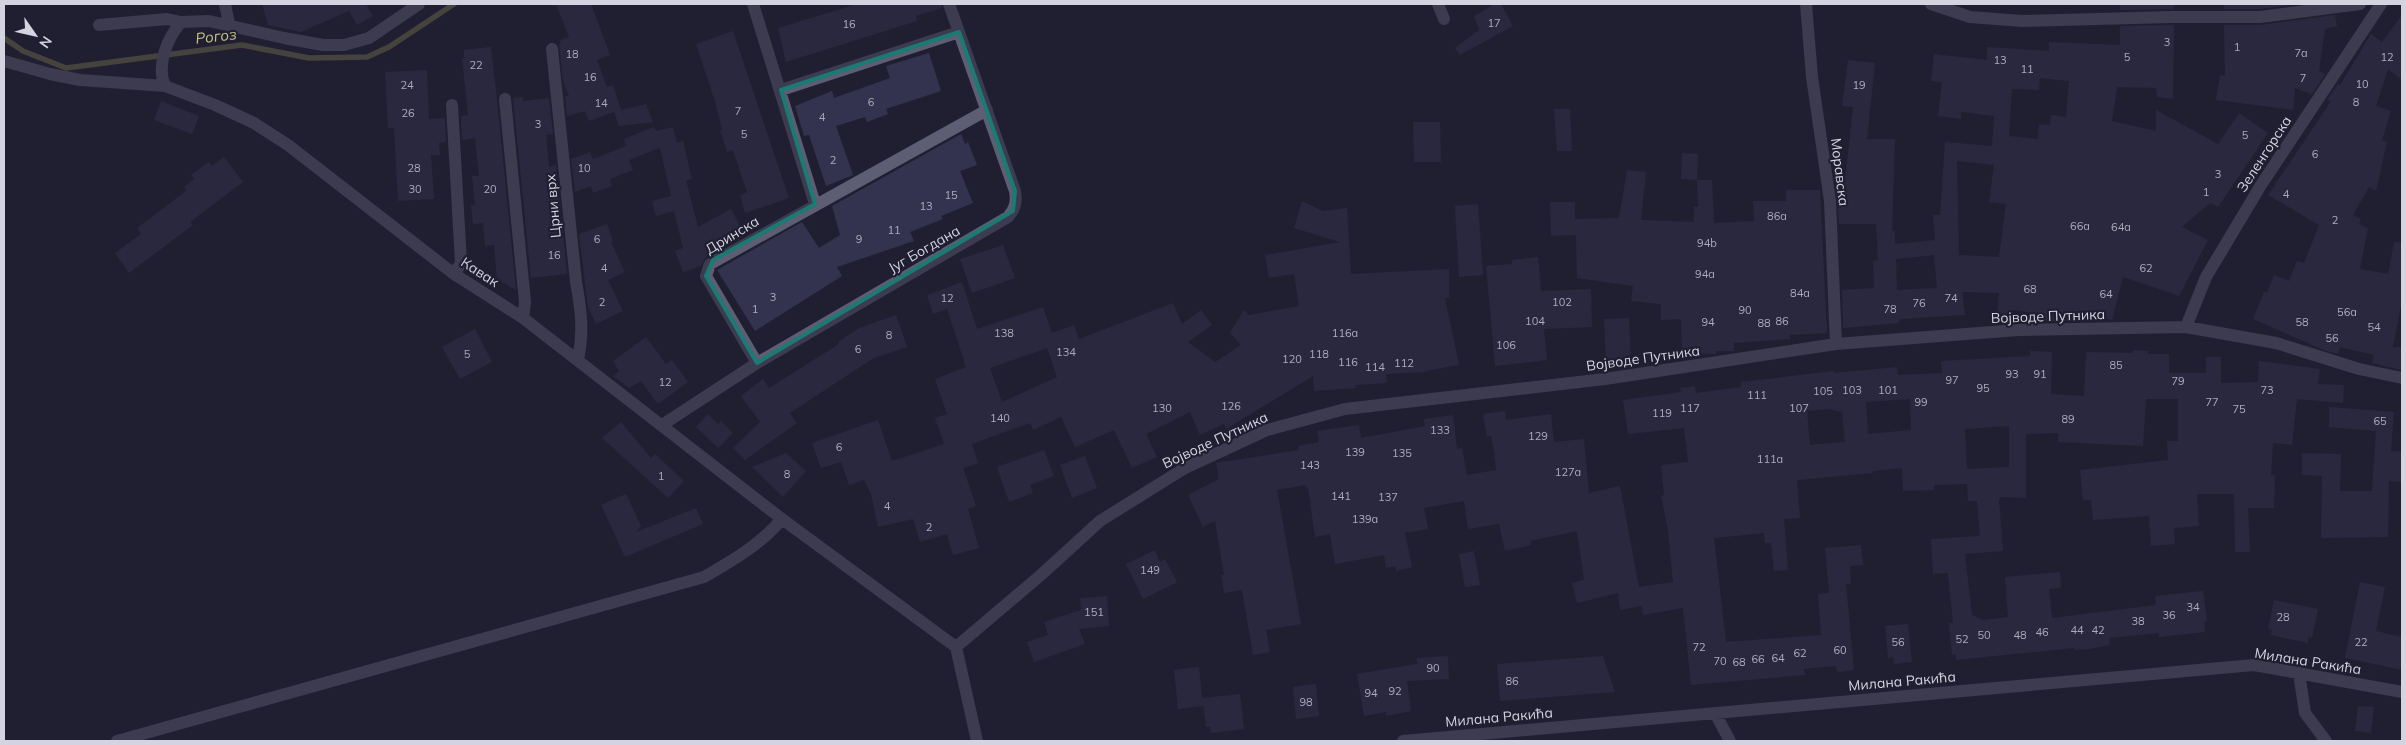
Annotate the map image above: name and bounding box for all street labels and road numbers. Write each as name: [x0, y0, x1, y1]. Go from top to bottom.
street label: Зеленгорска: [2233, 112, 2295, 196]
street label: Моравска: [1827, 137, 1853, 207]
street label: Црни врх: [541, 173, 565, 239]
street label: Дринска: [702, 212, 762, 258]
street label: Југ Богдана: [885, 221, 963, 277]
street label: Кавак: [458, 253, 503, 291]
street label: Војводе Путника: [1990, 305, 2106, 327]
street label: Војводе Путника: [1585, 341, 1701, 375]
street label: Војводе Путника: [1159, 408, 1271, 472]
street label: Милана Ракића: [2253, 644, 2363, 678]
street label: Милана Ракића: [1847, 667, 1957, 695]
street label: Милана Ракића: [1444, 703, 1554, 731]

